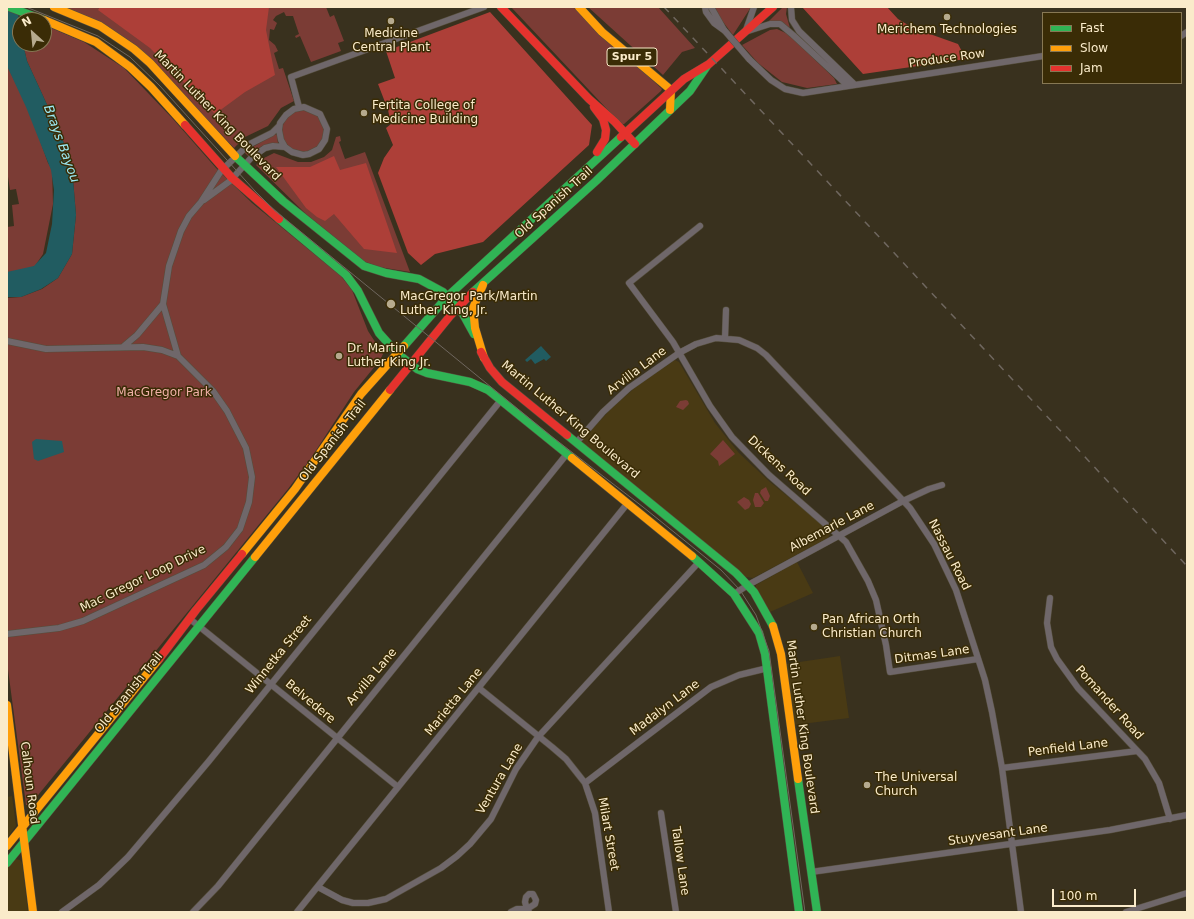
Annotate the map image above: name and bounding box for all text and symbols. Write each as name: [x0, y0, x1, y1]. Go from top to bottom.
north arrow: [12, 12, 52, 52]
marker: Merichem Technologies: [942, 12, 952, 22]
legend: [1042, 12, 1182, 84]
text: N: [20, 14, 34, 30]
marker: Medicine Central Plant: [386, 16, 396, 26]
text: Fast: [1080, 21, 1104, 35]
place label: Merichem Technologies: [877, 23, 1017, 37]
place label: Medicine Central Plant: [352, 27, 430, 55]
text: Slow: [1080, 41, 1108, 55]
street label: Produce Row: [908, 47, 986, 71]
street label: Martin Luther King Boulevard: [151, 48, 283, 184]
road number: Spur 5: [607, 48, 657, 66]
text: Jam: [1080, 61, 1103, 75]
place label: Fertita College of Medicine Building: [372, 99, 478, 127]
water label: Brays Bayou: [40, 103, 82, 185]
marker: Fertita College of Medicine Building: [359, 108, 369, 118]
street label: Old Spanish Trail: [512, 164, 596, 242]
place label: MacGregor Park/Martin Luther King, Jr.: [400, 290, 538, 318]
marker: MacGregor Park/Martin Luther King, Jr.: [385, 298, 397, 310]
place label: Dr. Martin Luther King Jr.: [347, 342, 431, 370]
street label: Arvilla Lane: [605, 344, 669, 398]
marker: Dr. Martin Luther King Jr.: [334, 351, 344, 361]
street label: Martin Luther King Boulevard: [498, 358, 642, 482]
park label: MacGregor Park: [116, 386, 212, 400]
street label: Old Spanish Trail: [297, 397, 369, 485]
street label: Dickens Road: [745, 433, 813, 499]
street label: Albemarle Lane: [787, 499, 877, 555]
street label: Nassau Road: [925, 517, 973, 593]
street label: Mac Gregor Loop Drive: [78, 542, 208, 616]
street label: Winnetka Street: [243, 613, 315, 697]
place label: Pan African Orth Christian Church: [822, 613, 922, 641]
marker: Pan African Orth Christian Church: [809, 622, 819, 632]
street label: Martin Luther King Boulevard: [783, 639, 821, 815]
street label: Ditmas Lane: [894, 643, 970, 667]
street label: Arvilla Lane: [344, 645, 400, 709]
street label: Old Spanish Trail: [92, 650, 166, 736]
street label: Pomander Road: [1072, 663, 1146, 743]
street label: Marietta Lane: [422, 665, 486, 739]
street label: Belvedere: [282, 677, 338, 727]
street label: Madalyn Lane: [627, 677, 703, 739]
street label: Penfield Lane: [1027, 736, 1109, 760]
street label: Calhoun Road: [17, 741, 41, 825]
street label: Ventura Lane: [474, 741, 526, 817]
place label: The Universal Church: [875, 771, 957, 799]
marker: The Universal Church: [862, 780, 872, 790]
street label: Milart Street: [594, 796, 622, 872]
street label: Stuyvesant Lane: [947, 821, 1049, 849]
street label: Tallow Lane: [668, 826, 692, 896]
scale bar: [1054, 881, 1138, 907]
text: 100 m: [1059, 889, 1097, 903]

